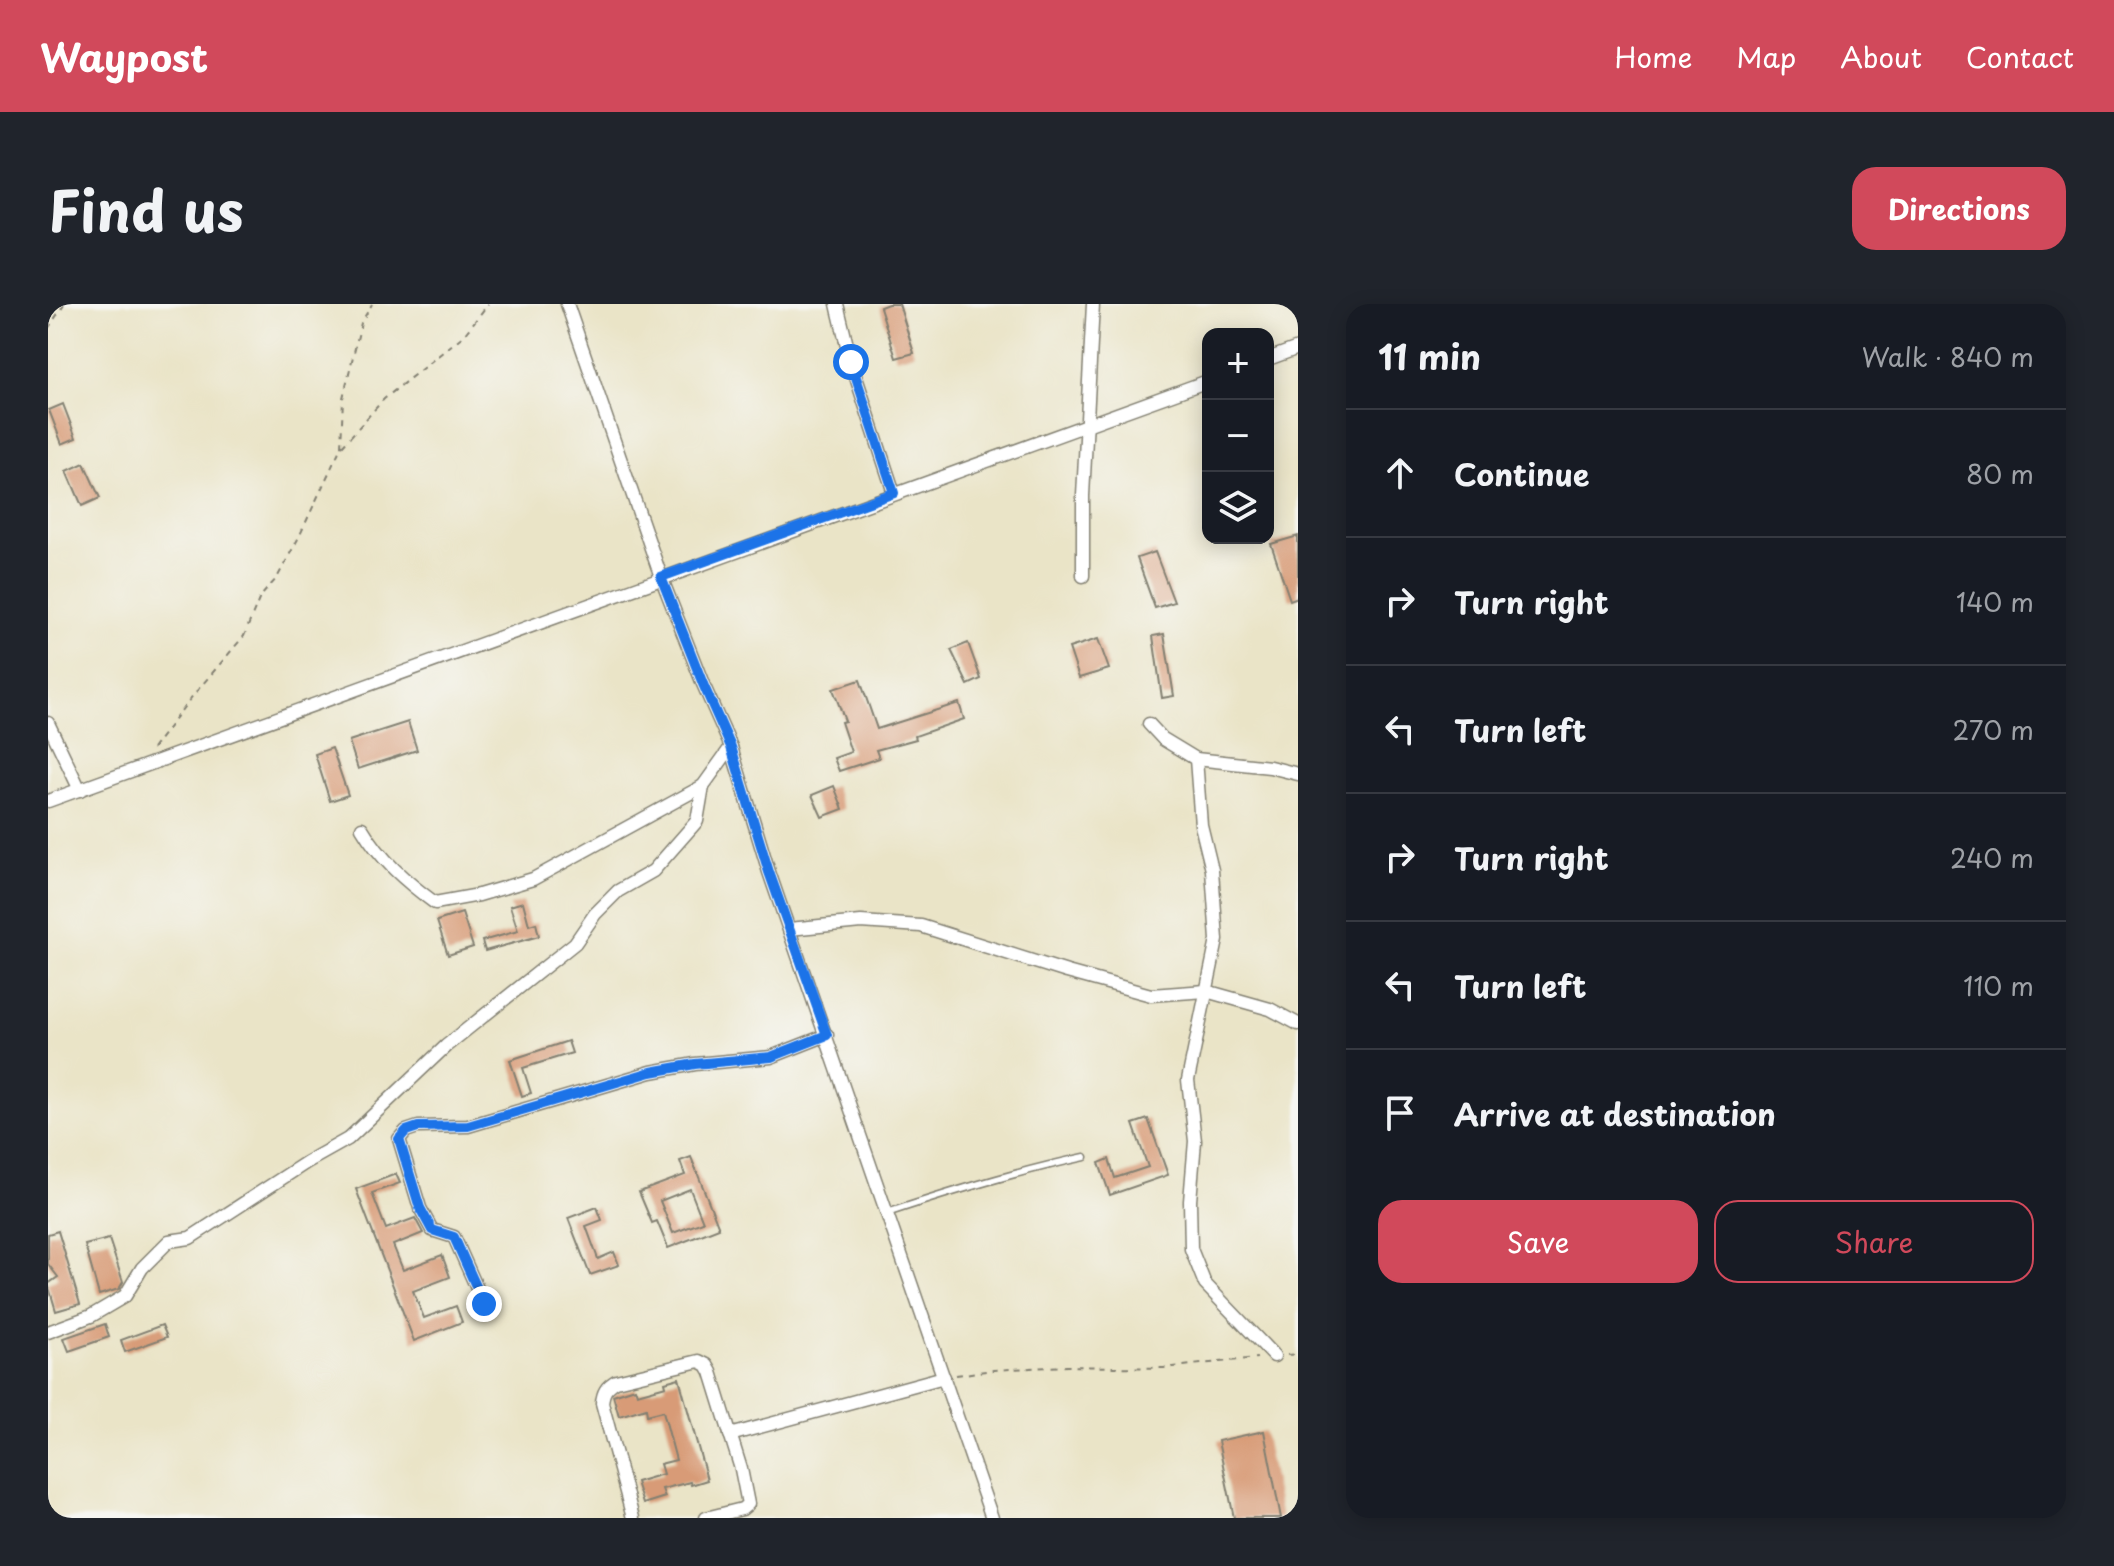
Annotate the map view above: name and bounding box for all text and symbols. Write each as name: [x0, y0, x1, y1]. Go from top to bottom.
text: Waypost: [40, 28, 208, 85]
text: Home: [1614, 35, 1692, 78]
text: Map: [1736, 35, 1796, 78]
text: About: [1840, 35, 1922, 78]
text: Contact: [1966, 35, 2074, 78]
text: Find us: [48, 166, 244, 251]
button: Directions: [1852, 167, 2066, 250]
map controls: [1202, 328, 1274, 544]
button: +: [1202, 328, 1274, 400]
text: 11 min: [1378, 330, 1481, 382]
text: Walk · 840 m: [1862, 337, 2034, 376]
route start: [833, 344, 869, 380]
button: −: [1202, 400, 1274, 472]
icon: ahead: [1378, 451, 1422, 495]
text: Continue: [1454, 451, 1589, 496]
text: 80 m: [1966, 454, 2034, 493]
button: layers: [1202, 472, 1274, 544]
icon: right: [1378, 579, 1422, 623]
text: Turn right: [1454, 579, 1609, 624]
text: 140 m: [1956, 582, 2034, 621]
icon: left: [1378, 707, 1422, 751]
text: Turn left: [1454, 707, 1586, 752]
text: 270 m: [1953, 710, 2034, 749]
icon: right: [1378, 835, 1422, 879]
text: Turn right: [1454, 835, 1609, 880]
text: 240 m: [1950, 838, 2034, 877]
icon: left: [1378, 963, 1422, 1007]
text: Turn left: [1454, 963, 1586, 1008]
text: 110 m: [1963, 966, 2034, 1005]
icon: arrive: [1378, 1091, 1422, 1135]
text: Arrive at destination: [1454, 1091, 1776, 1136]
button: Save: [1378, 1200, 1698, 1283]
button: Share: [1714, 1200, 2034, 1283]
route end: [466, 1286, 502, 1322]

